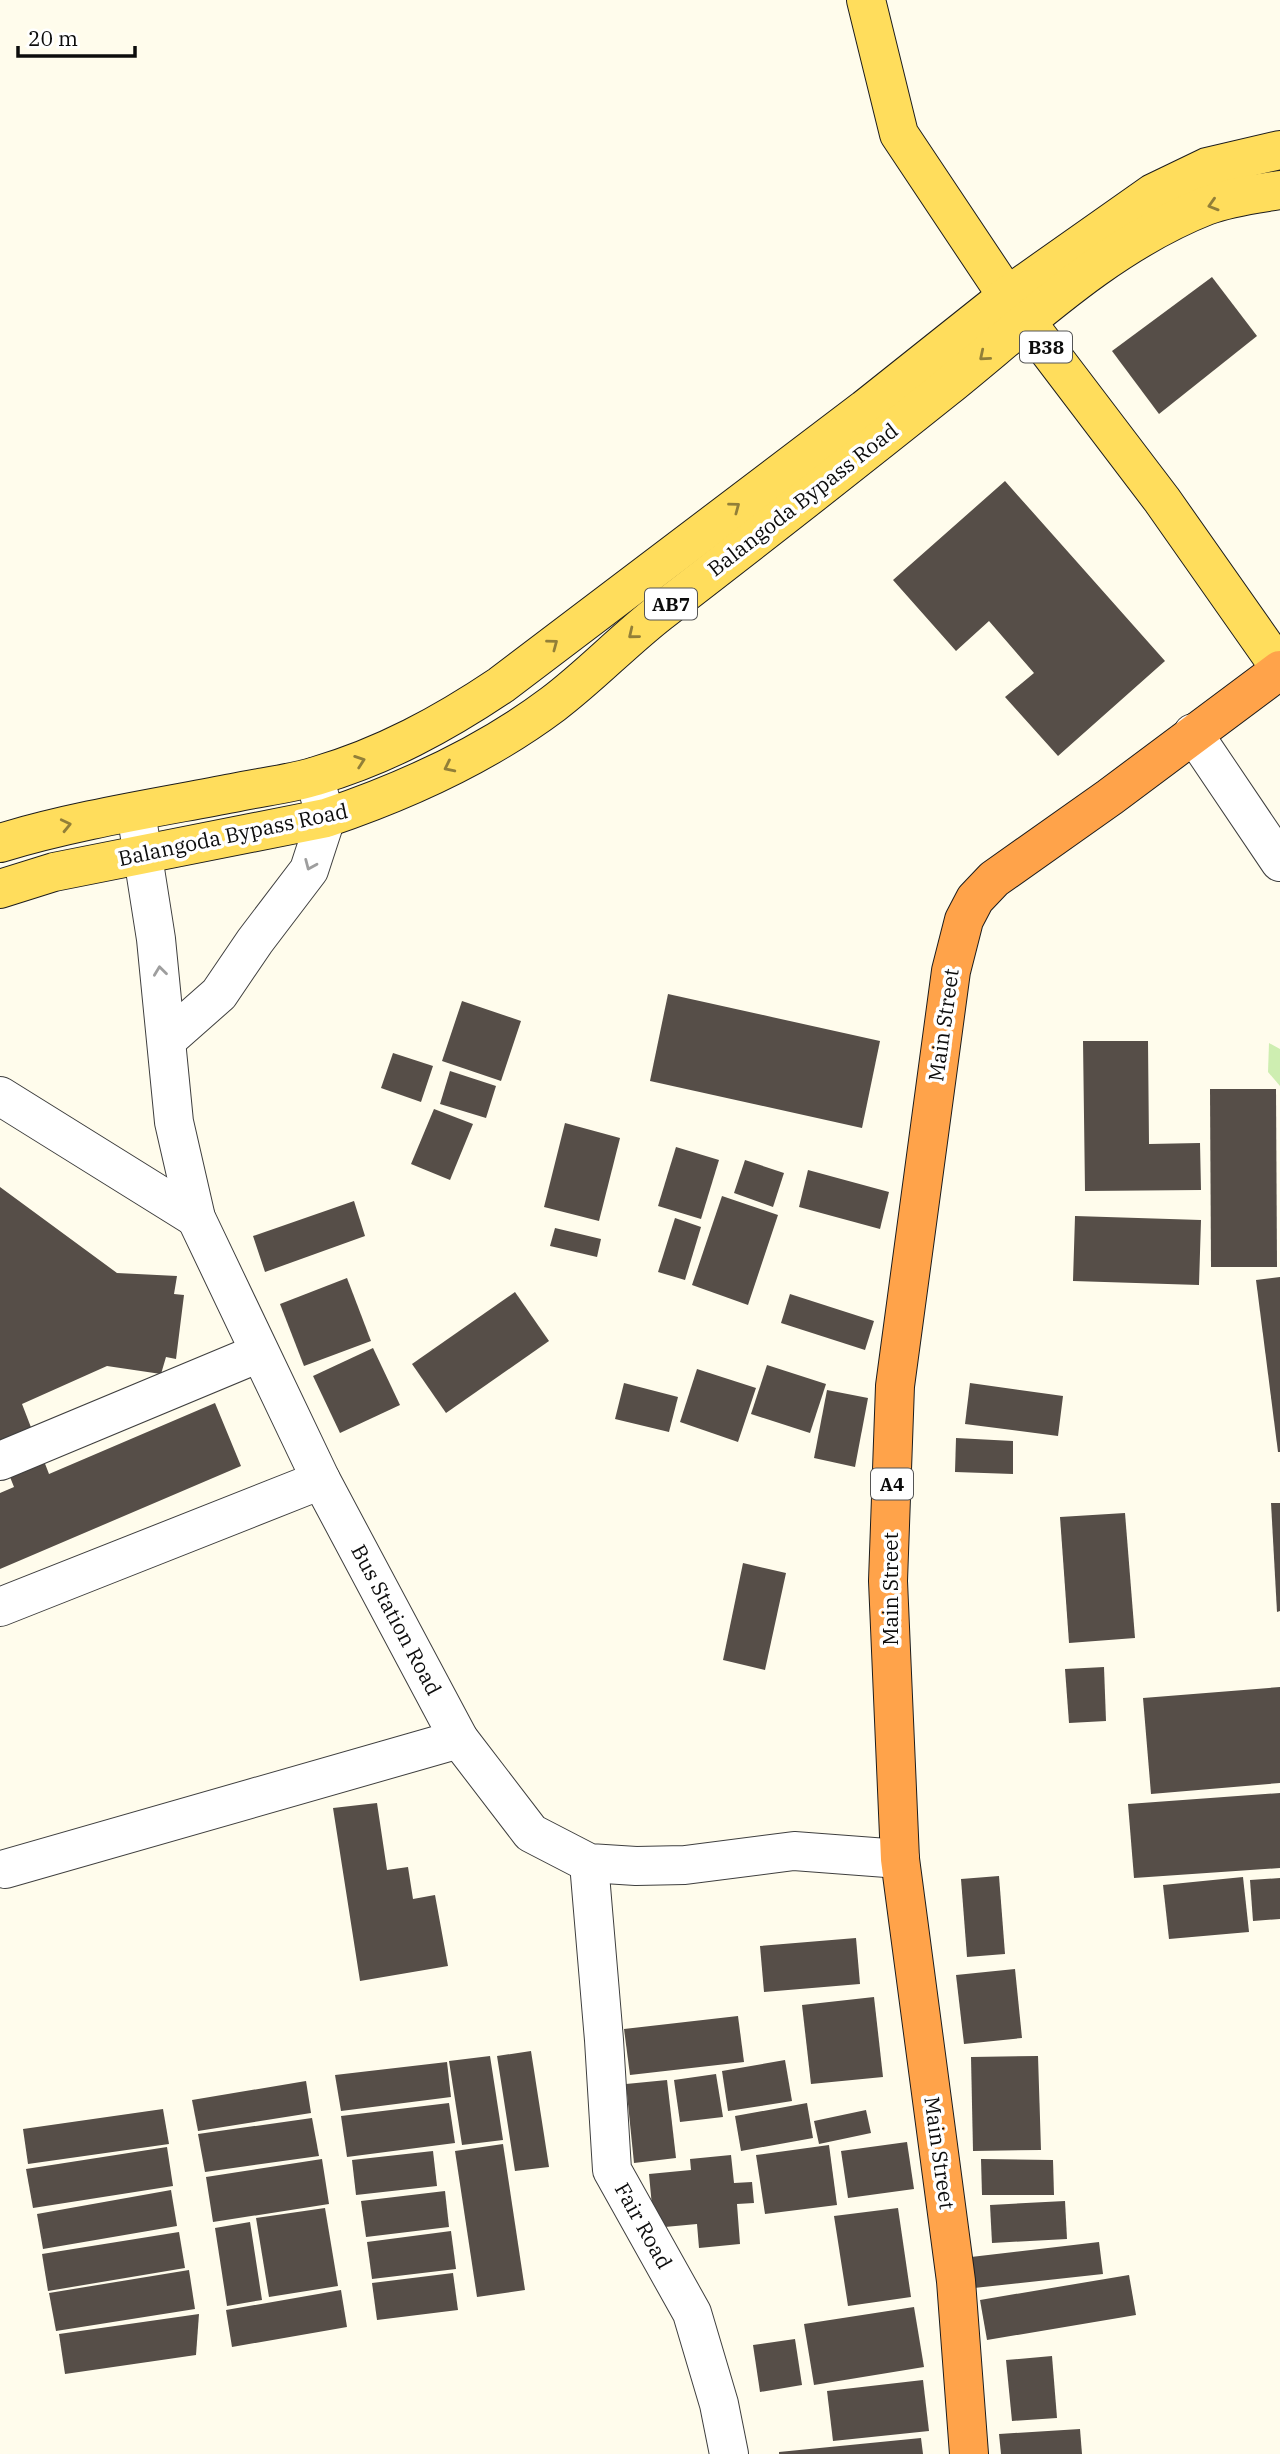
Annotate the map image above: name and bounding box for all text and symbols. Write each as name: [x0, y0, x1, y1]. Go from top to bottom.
scale bar: [18, 14, 135, 58]
text: 20 m: [28, 24, 78, 52]
one-way arrow: [1208, 196, 1220, 211]
road number: B38: [1020, 332, 1072, 362]
one-way arrow: [980, 348, 992, 361]
street label: Balangoda Bypass Road: [701, 416, 903, 582]
one-way arrow: [727, 502, 739, 515]
road number: AB7: [645, 589, 697, 620]
one-way arrow: [628, 626, 641, 638]
one-way arrow: [546, 640, 558, 653]
one-way arrow: [353, 755, 365, 769]
one-way arrow: [444, 758, 456, 772]
street label: Balangoda Bypass Road: [115, 796, 350, 872]
one-way arrow: [60, 819, 72, 833]
one-way arrow: [304, 858, 318, 870]
one-way arrow: [152, 965, 167, 977]
street label: Main Street: [921, 967, 965, 1083]
road number: A4: [871, 1468, 913, 1500]
street label: Main Street: [876, 1532, 904, 1646]
street label: Bus Station Road: [345, 1539, 449, 1700]
street label: Main Street: [918, 2095, 962, 2211]
street label: Fair Road: [609, 2177, 679, 2274]

